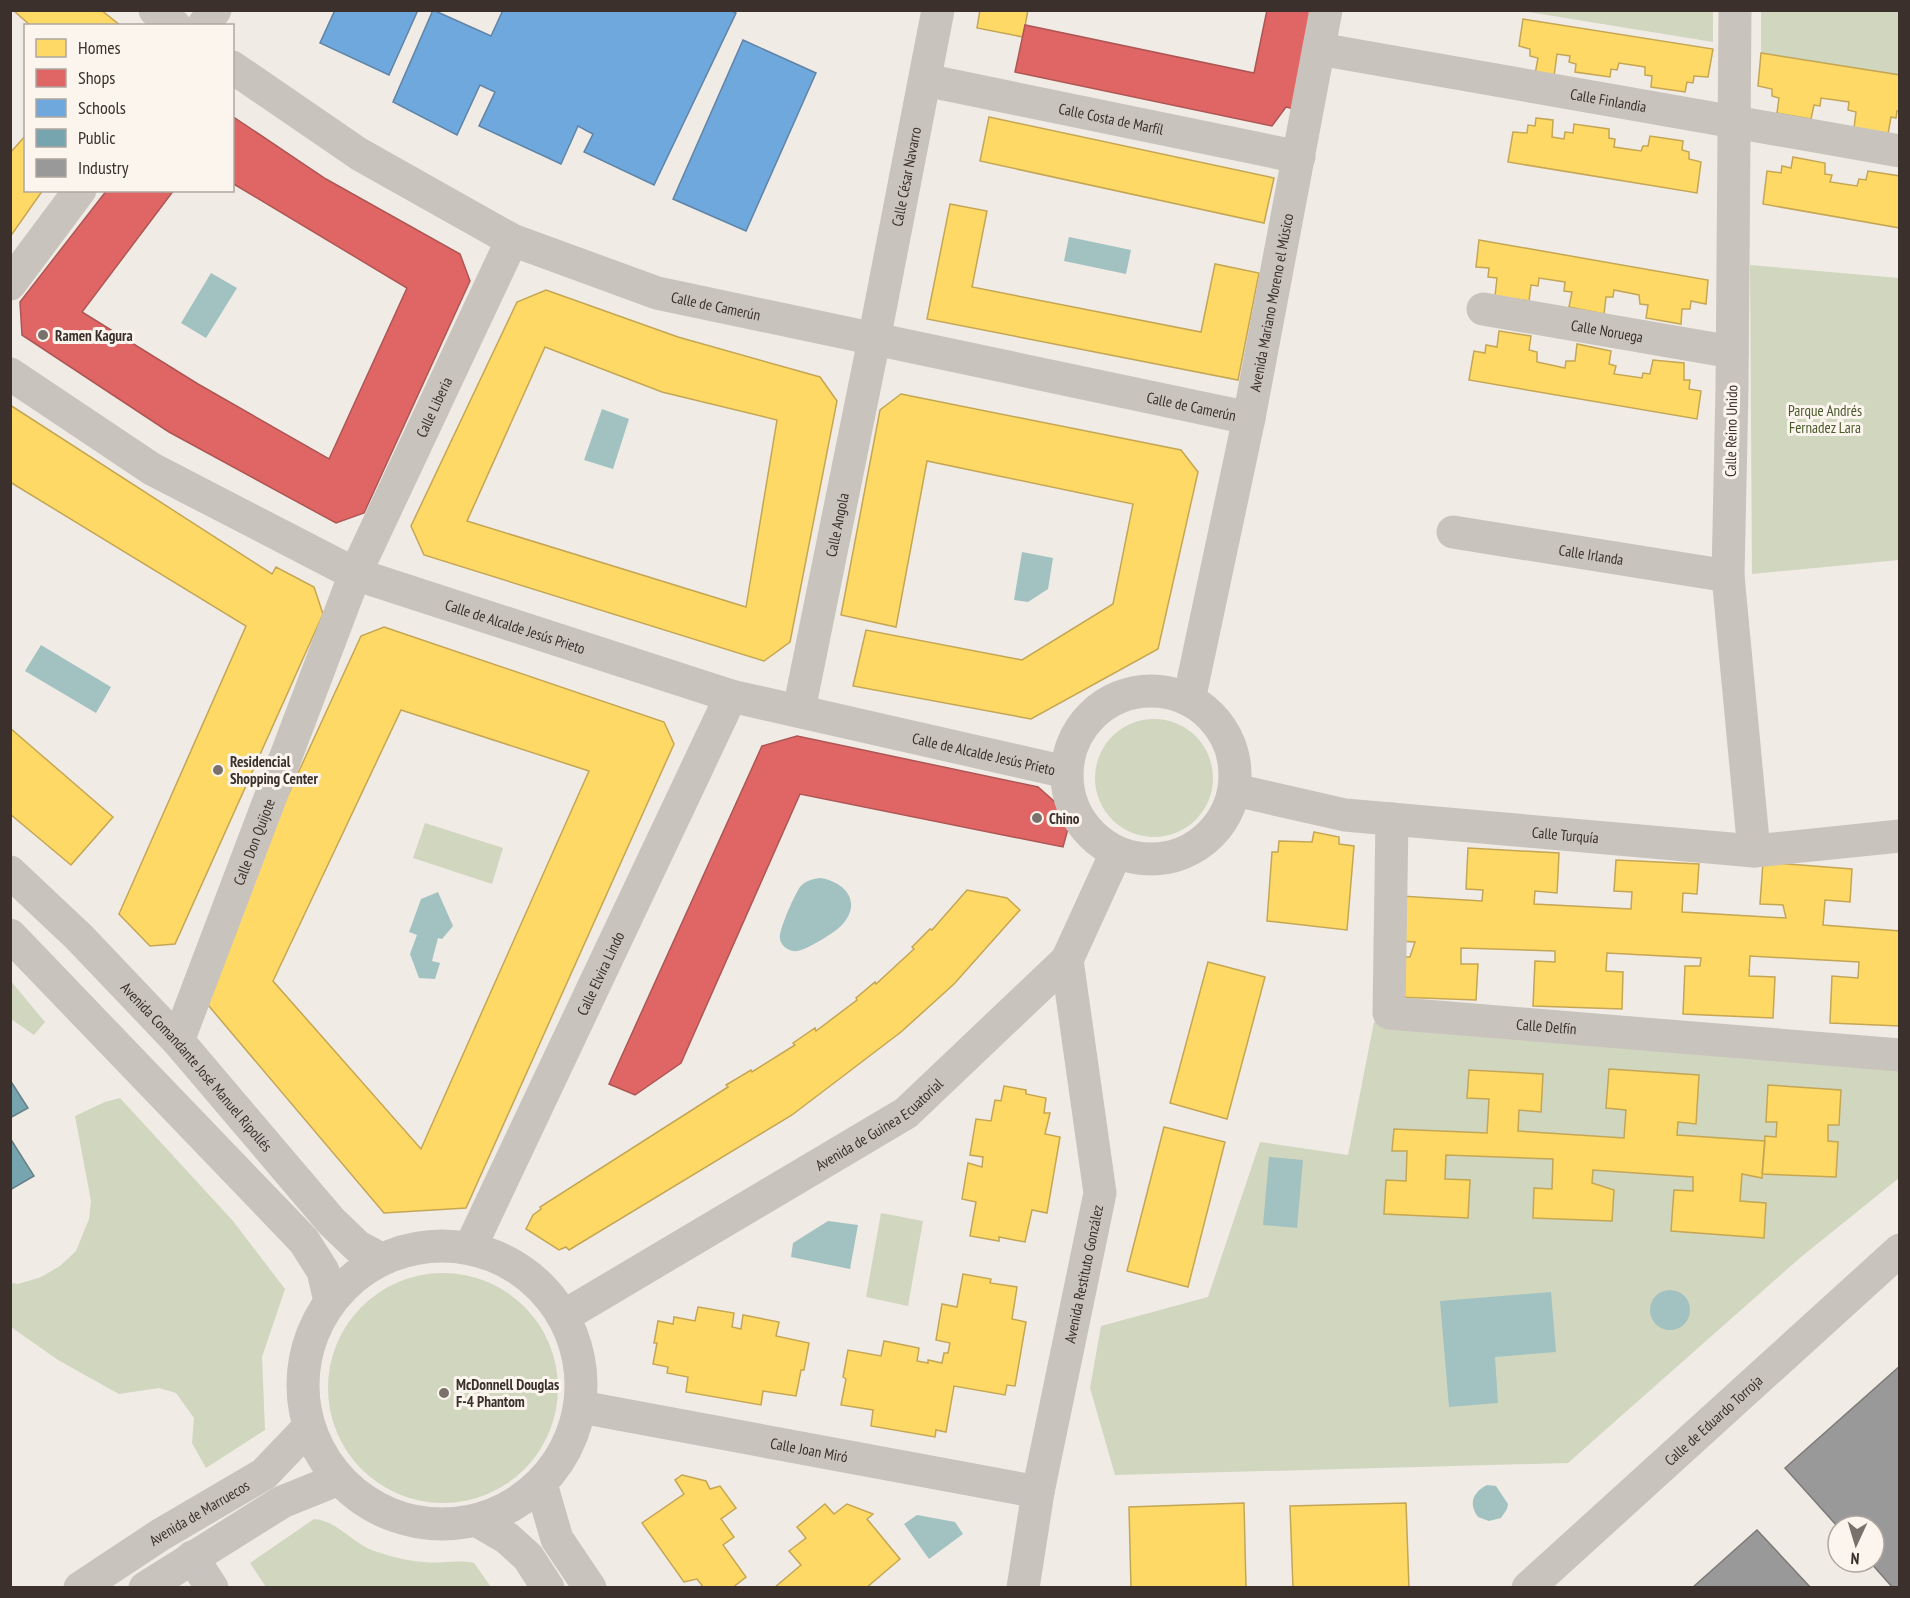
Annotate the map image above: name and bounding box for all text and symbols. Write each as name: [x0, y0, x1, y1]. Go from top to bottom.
legend: [24, 24, 234, 192]
text: Homes: [78, 36, 121, 59]
text: Shops: [78, 66, 115, 89]
street label: Calle Finlandia: [1569, 84, 1648, 116]
text: Schools: [78, 96, 126, 119]
street label: Calle Costa de Marfíl: [1057, 98, 1166, 138]
street label: Calle César Navarro: [887, 125, 925, 228]
text: Public: [78, 126, 116, 149]
text: Industry: [78, 156, 129, 179]
street label: Avenida Mariano Moreno el Músico: [1245, 212, 1297, 393]
street label: Calle de Camerún: [669, 287, 762, 324]
street label: Calle Noruega: [1570, 315, 1645, 346]
place label: Ramen Kagura: [55, 326, 133, 345]
marker: Ramen Kagura: [36, 328, 50, 342]
street label: Calle Liberia: [411, 374, 456, 440]
street label: Calle Reino Unido: [1721, 385, 1741, 477]
street label: Calle de Camerún: [1145, 387, 1238, 425]
park label: Parque Andrés Fernadez Lara: [1788, 401, 1862, 437]
street label: Calle Angola: [821, 491, 852, 558]
street label: Calle Irlanda: [1557, 540, 1625, 569]
street label: Calle de Alcalde Jesús Prieto: [443, 594, 588, 658]
street label: Calle de Alcalde Jesús Prieto: [911, 728, 1057, 779]
place label: Residencial Shopping Center: [230, 752, 318, 788]
marker: Residencial Shopping Center: [211, 763, 225, 777]
street label: Calle Don Quijote: [228, 796, 279, 888]
place label: Chino: [1049, 809, 1080, 828]
marker: Chino: [1030, 811, 1044, 825]
street label: Calle Turquía: [1531, 822, 1600, 847]
street label: Calle Elvira Lindo: [572, 928, 628, 1018]
street label: Avenida Comandante José Manuel Ripollés: [117, 978, 277, 1155]
street label: Calle Delfín: [1516, 1014, 1577, 1038]
street label: Avenida de Guinea Ecuatorial: [812, 1074, 947, 1174]
street label: Avenida Restituto González: [1060, 1203, 1107, 1345]
street label: Calle de Eduardo Torroja: [1660, 1370, 1766, 1469]
place label: McDonnell Douglas F-4 Phantom: [456, 1375, 559, 1411]
marker: McDonnell Douglas F-4 Phantom: [437, 1386, 451, 1400]
street label: Calle Joan Miró: [769, 1433, 849, 1466]
street label: Avenida de Marruecos: [145, 1475, 252, 1549]
north arrow: [1826, 1514, 1886, 1574]
text: N: [1850, 1549, 1860, 1569]

